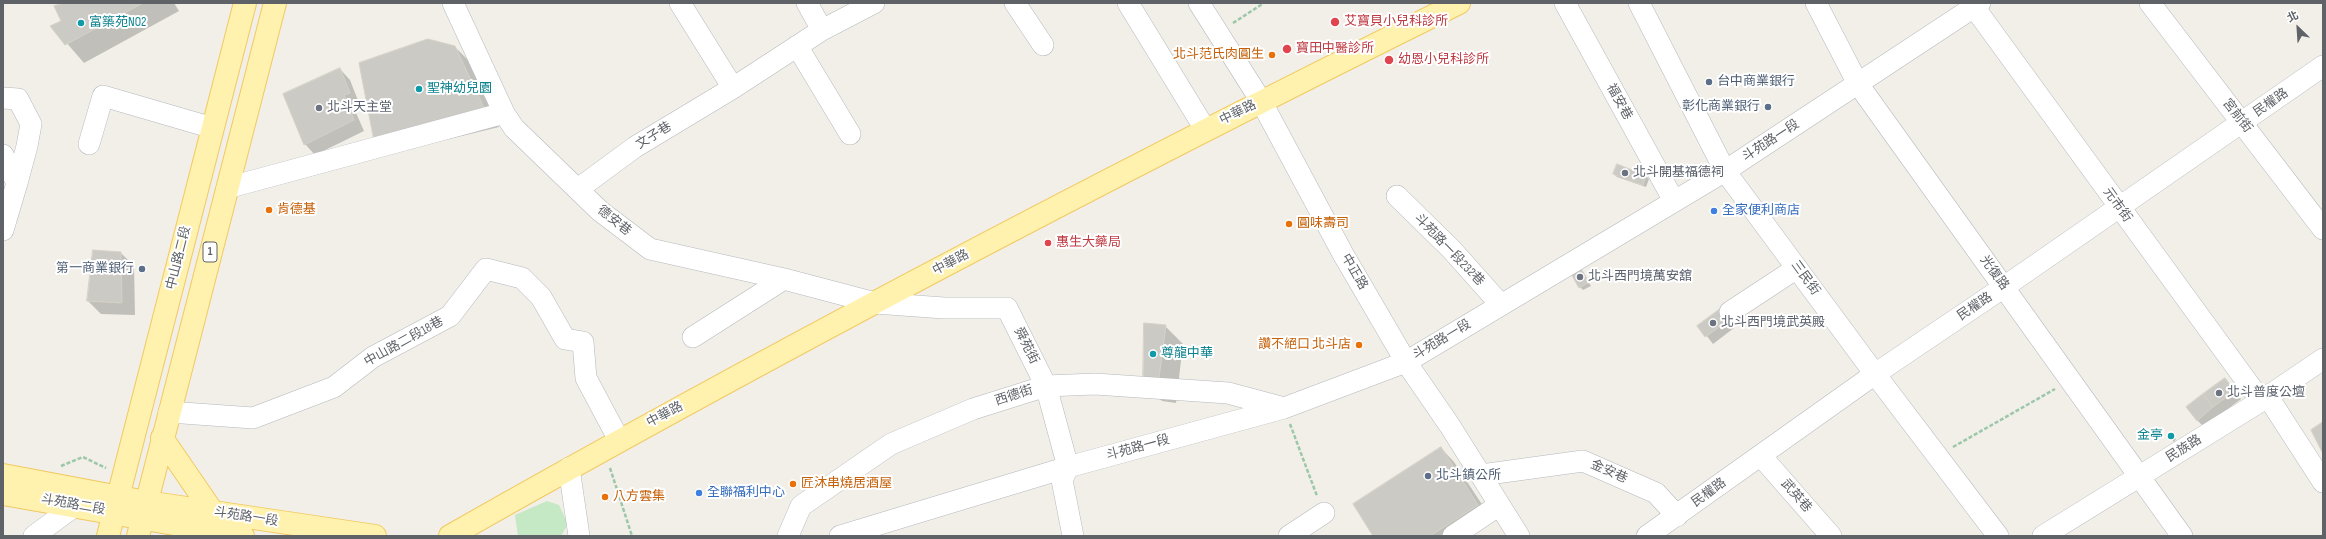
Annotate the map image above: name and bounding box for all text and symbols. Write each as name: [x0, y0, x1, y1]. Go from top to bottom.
north arrow: [2278, 8, 2318, 48]
text: 北: [2285, 8, 2300, 25]
place label: 艾寶貝小兒科診所: [1344, 14, 1448, 30]
place label: 富築苑NO2: [89, 15, 146, 31]
marker: 艾寶貝小兒科診所: [1329, 16, 1341, 28]
marker: 富築苑NO2: [76, 18, 86, 28]
place label: 寶田中醫診所: [1296, 41, 1374, 57]
marker: 寶田中醫診所: [1281, 43, 1293, 55]
place label: 北斗范氏肉圓生: [1173, 47, 1264, 63]
marker: 北斗范氏肉圓生: [1267, 50, 1277, 60]
place label: 幼恩小兒科診所: [1398, 52, 1489, 68]
marker: 幼恩小兒科診所: [1383, 54, 1395, 66]
place label: 台中商業銀行: [1717, 74, 1795, 90]
marker: 台中商業銀行: [1704, 77, 1714, 87]
place label: 聖神幼兒園: [427, 81, 492, 97]
street label: 福安巷: [1603, 81, 1635, 123]
marker: 聖神幼兒園: [414, 84, 424, 94]
street label: 民權路: [2251, 85, 2291, 121]
street label: 宮前街: [2219, 96, 2255, 136]
street label: 中華路: [1217, 97, 1259, 129]
place label: 彰化商業銀行: [1682, 99, 1760, 115]
place label: 北斗天主堂: [327, 100, 392, 116]
marker: 彰化商業銀行: [1763, 102, 1773, 112]
marker: 北斗天主堂: [314, 103, 324, 113]
street label: 斗苑路一段: [1739, 117, 1803, 165]
street label: 文子巷: [633, 119, 675, 153]
place label: 北斗開基福德祠: [1633, 165, 1724, 181]
marker: 北斗開基福德祠: [1620, 168, 1630, 178]
street label: 元市街: [2099, 185, 2135, 225]
place label: 肯德基: [277, 202, 316, 218]
street label: 德安巷: [594, 203, 634, 239]
place label: 全家便利商店: [1722, 203, 1800, 219]
marker: 肯德基: [264, 205, 274, 215]
marker: 全家便利商店: [1709, 206, 1719, 216]
street label: 斗苑路一段232巷: [1411, 211, 1487, 289]
place label: 圓味壽司: [1297, 216, 1349, 232]
marker: 圓味壽司: [1284, 219, 1294, 229]
street label: 中山路二段: [164, 225, 194, 291]
place label: 惠生大藥局: [1056, 235, 1121, 251]
marker: 惠生大藥局: [1043, 238, 1053, 248]
road number: 1: [203, 242, 217, 262]
street label: 中華路: [930, 247, 972, 279]
street label: 中正路: [1337, 251, 1371, 293]
street label: 光復路: [1976, 253, 2012, 293]
street label: 三民街: [1787, 258, 1823, 298]
place label: 第一商業銀行: [56, 261, 134, 277]
marker: 第一商業銀行: [137, 264, 147, 274]
place label: 北斗西門境萬安舘: [1588, 269, 1692, 285]
marker: 北斗西門境萬安舘: [1575, 272, 1585, 282]
street label: 民權路: [1954, 290, 1996, 324]
street label: 中山路二段18巷: [362, 314, 446, 370]
place label: 北斗西門境武英殿: [1721, 315, 1825, 331]
street label: 斗苑路一段: [1410, 317, 1474, 363]
marker: 北斗西門境武英殿: [1708, 318, 1718, 328]
street label: 舜苑街: [1010, 325, 1042, 367]
place label: 讚不絕口 北斗店: [1258, 337, 1351, 353]
marker: 讚不絕口 北斗店: [1354, 340, 1364, 350]
place label: 尊龍中華: [1161, 346, 1213, 362]
marker: 尊龍中華: [1148, 349, 1158, 359]
street label: 西德街: [993, 383, 1035, 409]
place label: 北斗普度公壇: [2227, 385, 2305, 401]
marker: 北斗普度公壇: [2214, 388, 2224, 398]
street label: 中華路: [644, 399, 686, 431]
place label: 金亭: [2137, 428, 2163, 444]
marker: 金亭: [2166, 431, 2176, 441]
street label: 斗苑路一段: [1105, 432, 1171, 464]
street label: 民族路: [2163, 432, 2205, 466]
street label: 金安巷: [1588, 457, 1630, 487]
place label: 北斗鎮公所: [1436, 468, 1501, 484]
marker: 北斗鎮公所: [1423, 471, 1433, 481]
street label: 民權路: [1689, 475, 1729, 511]
place label: 匠沐串燒居酒屋: [801, 476, 892, 492]
street label: 武英巷: [1777, 476, 1815, 516]
marker: 匠沐串燒居酒屋: [788, 479, 798, 489]
place label: 全聯福利中心: [707, 485, 785, 501]
marker: 全聯福利中心: [694, 488, 704, 498]
place label: 八方雲集: [613, 489, 665, 505]
street label: 斗苑路二段: [40, 492, 106, 518]
marker: 八方雲集: [600, 492, 610, 502]
street label: 斗苑路一段: [213, 504, 279, 530]

